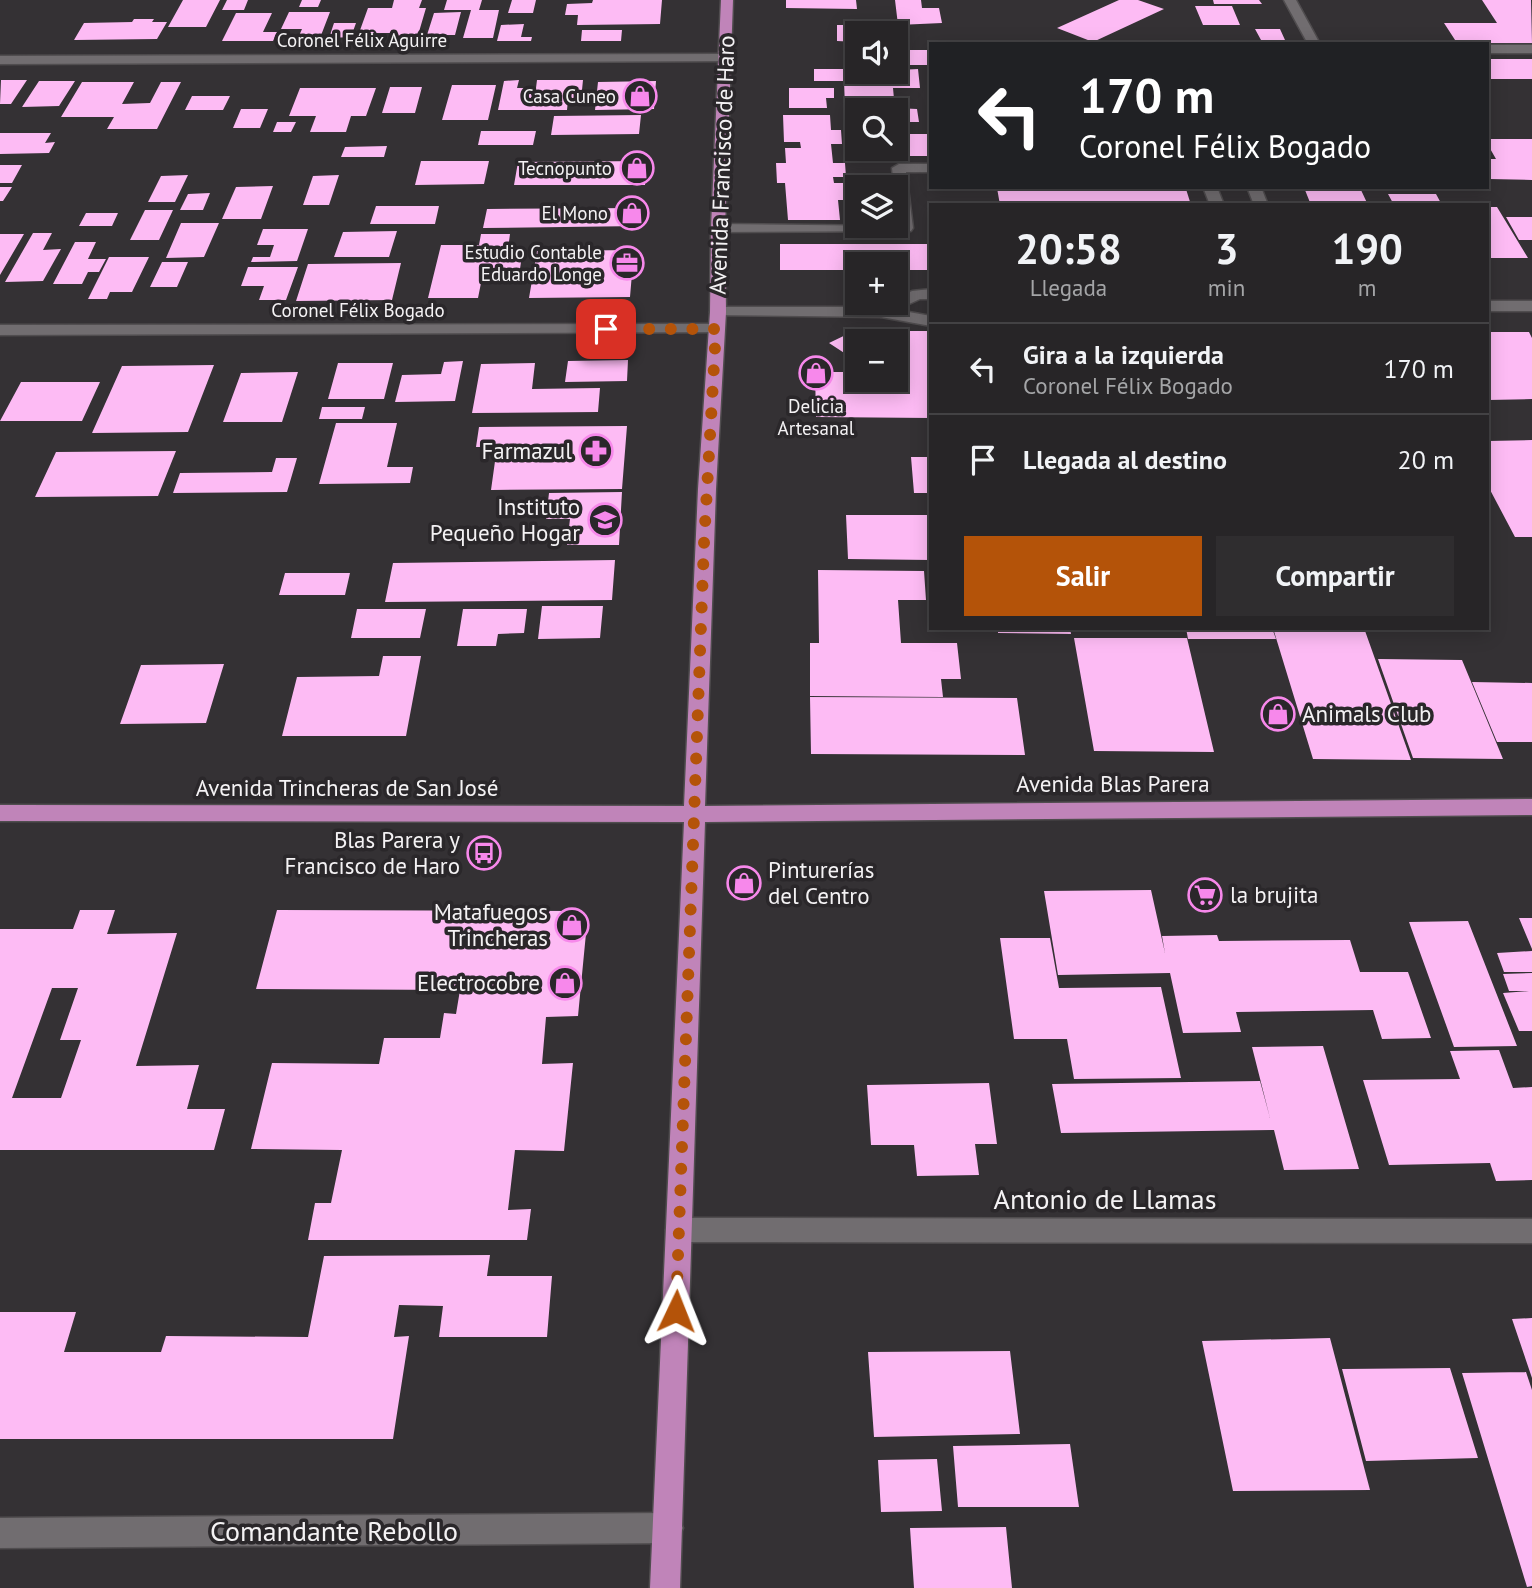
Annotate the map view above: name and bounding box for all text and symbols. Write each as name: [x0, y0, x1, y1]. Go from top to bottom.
map controls: [845, 21, 908, 392]
button: sound: [845, 21, 908, 84]
street label: Coronel Félix Aguirre: [277, 28, 447, 52]
street label: Avenida Francisco de Haro: [702, 35, 741, 295]
text: 170 m: [1079, 63, 1214, 127]
icon: left: [964, 70, 1055, 161]
shop icon: Casa Cuneo: [621, 77, 659, 115]
place label: Casa Cuneo: [523, 84, 616, 108]
button: search: [845, 98, 908, 161]
text: Coronel Félix Bogado: [1079, 125, 1371, 167]
shop icon: Tecnopunto: [618, 149, 656, 187]
place label: Tecnopunto: [518, 156, 612, 180]
button: layers: [845, 175, 908, 238]
shop icon: El Mono: [613, 194, 651, 232]
place label: El Mono: [541, 201, 608, 225]
text: 20:58: [1015, 221, 1122, 276]
text: 3: [1215, 221, 1238, 276]
text: 190: [1331, 221, 1403, 276]
place label: Estudio Contable Eduardo Longe: [464, 240, 602, 286]
office icon: Estudio Contable Eduardo Longe: [608, 244, 646, 282]
button: +: [845, 252, 908, 315]
text: Llegada: [1030, 273, 1107, 302]
text: min: [1208, 273, 1245, 302]
text: m: [1358, 273, 1376, 302]
street label: Coronel Félix Bogado: [271, 298, 445, 322]
pin: [576, 299, 636, 359]
icon: arrive: [587, 310, 625, 348]
button: −: [845, 329, 908, 392]
text: Gira a la izquierda: [1023, 338, 1224, 371]
icon: left: [964, 350, 1002, 388]
text: 170 m: [1383, 352, 1454, 385]
shop icon: Delicia Artesanal: [797, 354, 835, 392]
text: Coronel Félix Bogado: [1023, 371, 1233, 400]
place label: Delicia Artesanal: [778, 394, 855, 440]
pharmacy icon: Farmazul: [577, 432, 615, 470]
place label: Farmazul: [481, 436, 572, 465]
icon: arrive: [964, 441, 1002, 479]
text: Llegada al destino: [1023, 443, 1227, 476]
text: 20 m: [1398, 443, 1454, 476]
place label: Instituto Pequeño Hogar: [430, 492, 580, 547]
school or university icon: Instituto Pequeño Hogar: [586, 501, 624, 539]
button: Salir: [964, 536, 1202, 616]
button: Compartir: [1216, 536, 1454, 616]
shop icon: Animals Club: [1259, 695, 1297, 733]
place label: Animals Club: [1302, 699, 1432, 728]
street label: Avenida Blas Parera: [1016, 769, 1210, 798]
street label: Avenida Trincheras de San José: [196, 773, 498, 802]
place label: Blas Parera y Francisco de Haro: [285, 825, 460, 880]
bus stop icon: Blas Parera y Francisco de Haro: [465, 834, 503, 872]
place label: Pinturerías del Centro: [768, 855, 874, 910]
shop icon: Pinturerías del Centro: [725, 864, 763, 902]
supermarket icon: la brujita: [1186, 876, 1224, 914]
place label: la brujita: [1230, 880, 1318, 909]
place label: Matafuegos Trincheras: [434, 897, 548, 952]
shop icon: Matafuegos Trincheras: [553, 906, 591, 944]
shop icon: Electrocobre: [546, 964, 584, 1002]
place label: Electrocobre: [417, 968, 540, 997]
street label: Antonio de Llamas: [994, 1180, 1216, 1217]
position arrow: [639, 1274, 713, 1348]
street label: Comandante Rebollo: [210, 1512, 458, 1549]

